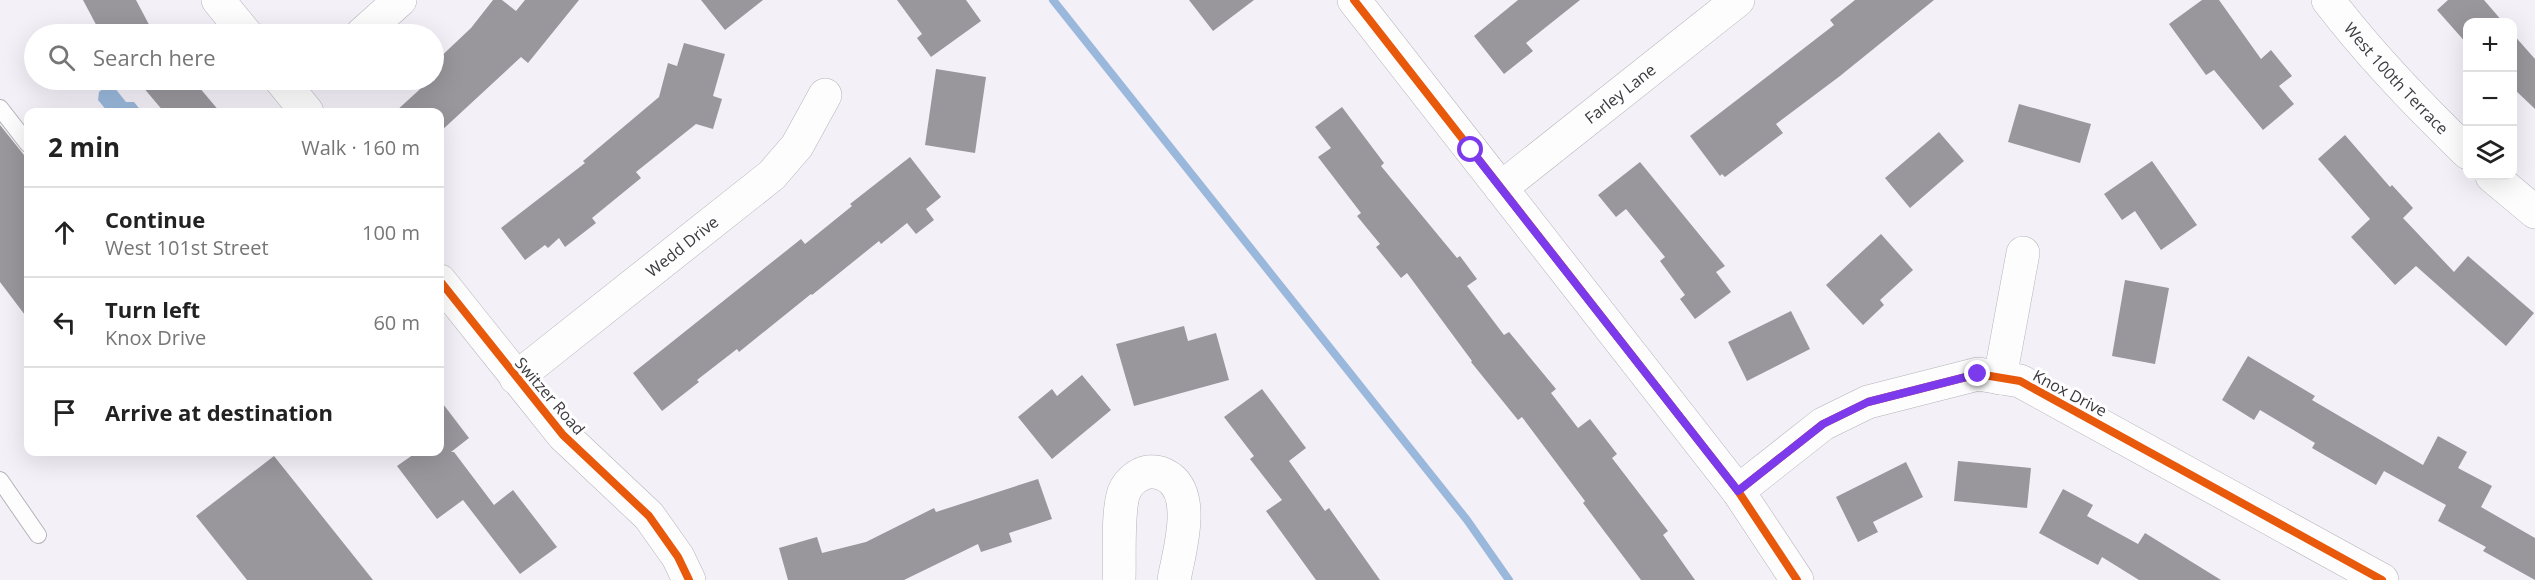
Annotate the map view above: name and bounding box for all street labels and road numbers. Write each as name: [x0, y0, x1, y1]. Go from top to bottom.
street label: West 100th Terrace: [2339, 18, 2453, 139]
street label: Farley Lane: [1580, 59, 1660, 129]
street label: Wedd Drive: [641, 211, 723, 282]
street label: Switzer Road: [510, 352, 590, 440]
street label: Knox Drive: [2029, 364, 2111, 422]

